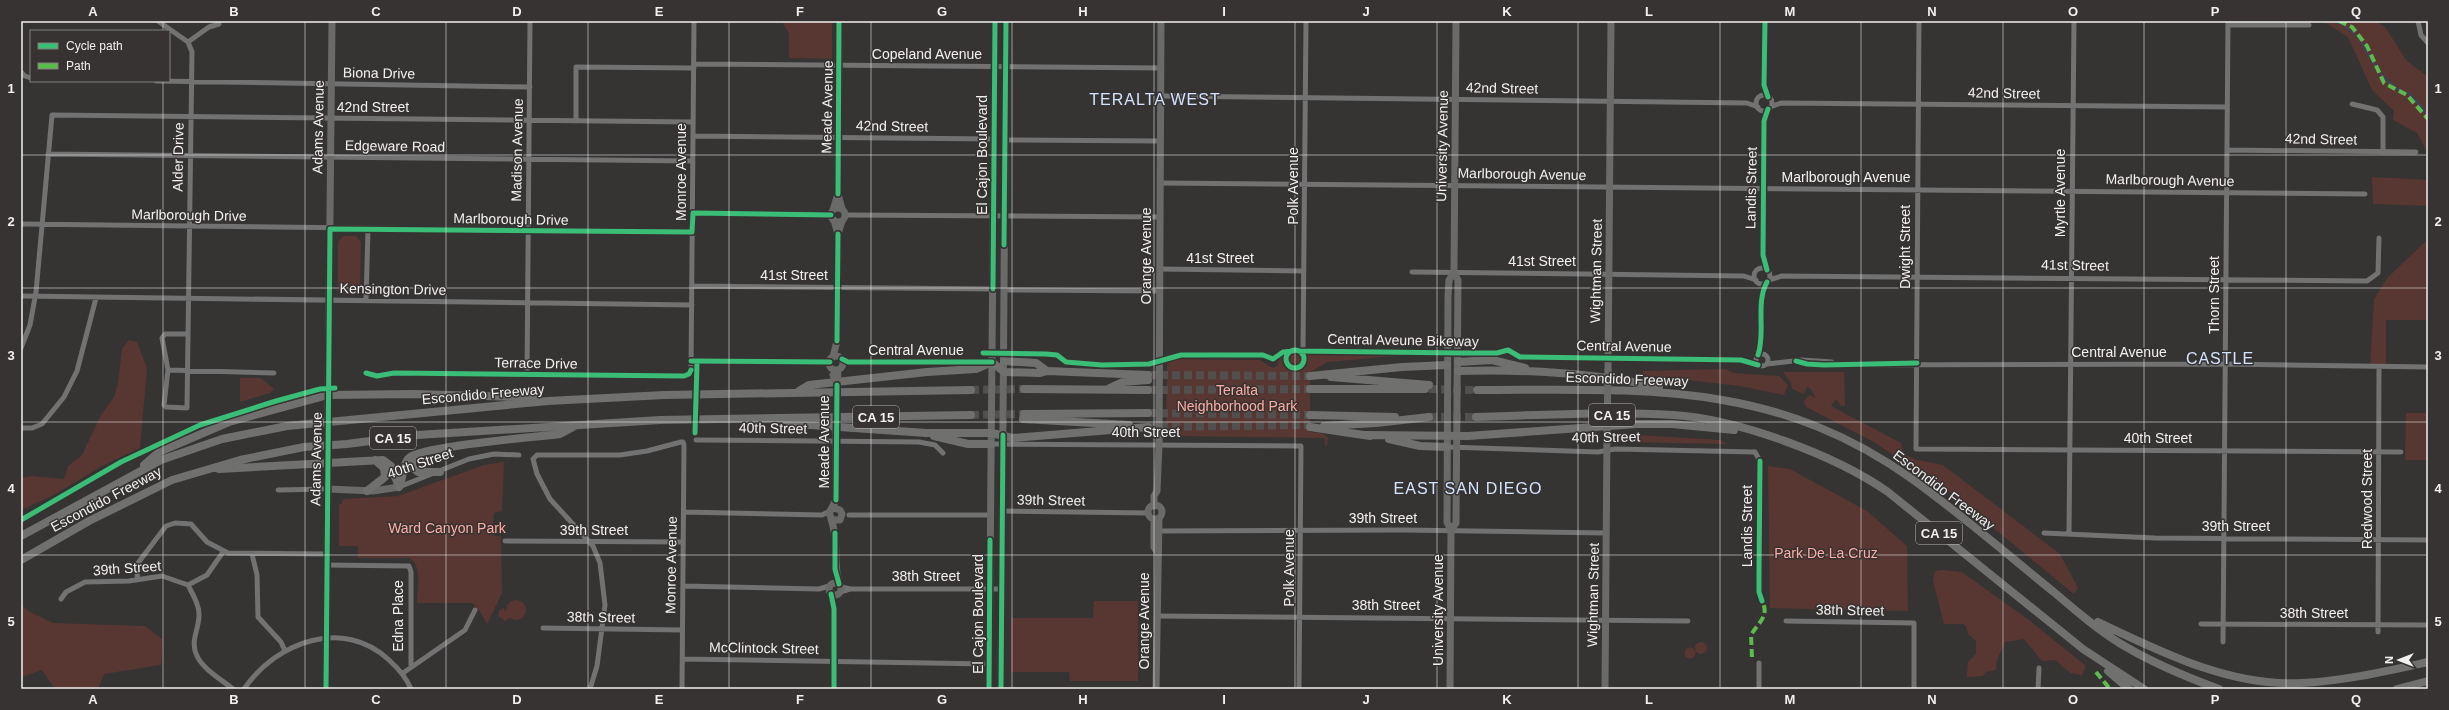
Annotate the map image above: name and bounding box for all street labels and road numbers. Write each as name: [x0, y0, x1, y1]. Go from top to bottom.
street label: Copeland Avenue: [872, 46, 982, 62]
street label: Meade Avenue: [818, 60, 836, 154]
street label: Biona Drive: [343, 64, 416, 82]
street label: 42nd Street: [1466, 79, 1538, 97]
street label: Adams Avenue: [309, 80, 327, 174]
street label: 42nd Street: [1968, 84, 2040, 102]
street label: University Avenue: [1433, 90, 1451, 202]
street label: El Cajon Boulevard: [974, 95, 990, 215]
street label: Madison Avenue: [508, 98, 526, 202]
street label: 42nd Street: [337, 99, 409, 115]
street label: 42nd Street: [856, 117, 928, 135]
street label: Alder Drive: [169, 122, 187, 192]
street label: Monroe Avenue: [673, 123, 689, 221]
street label: 42nd Street: [2285, 130, 2357, 148]
street label: Edgeware Road: [345, 137, 445, 155]
street label: Polk Avenue: [1285, 147, 1301, 225]
street label: Landis Street: [1742, 147, 1760, 229]
street label: Myrtle Avenue: [2052, 149, 2068, 237]
street label: Marlborough Avenue: [1457, 165, 1587, 183]
street label: Marlborough Avenue: [1782, 169, 1911, 185]
street label: Marlborough Avenue: [2105, 171, 2235, 189]
street label: Dwight Street: [1897, 205, 1913, 289]
street label: Marlborough Drive: [131, 206, 247, 224]
street label: Orange Avenue: [1138, 207, 1154, 305]
street label: Marlborough Drive: [453, 210, 569, 228]
street label: Wightman Street: [1587, 219, 1605, 323]
street label: 41st Street: [1186, 250, 1254, 266]
street label: 41st Street: [1508, 253, 1576, 269]
street label: 41st Street: [2041, 256, 2109, 274]
street label: Thorn Street: [2206, 256, 2222, 334]
street label: 41st Street: [760, 267, 828, 283]
street label: Kensington Drive: [340, 280, 447, 298]
street label: Central Aveune Bikeway: [1327, 331, 1479, 349]
street label: Central Avenue: [1576, 337, 1672, 355]
street label: Central Avenue: [868, 342, 964, 358]
street label: Central Avenue: [2071, 344, 2167, 360]
street label: Terrace Drive: [494, 354, 578, 372]
street label: Escondido Freeway: [1565, 369, 1689, 389]
street label: Escondido Freeway: [421, 381, 545, 407]
street label: Meade Avenue: [816, 395, 832, 489]
road number: CA 15: [1589, 404, 1635, 426]
road number: CA 15: [853, 406, 899, 428]
street label: Adams Avenue: [307, 412, 325, 506]
street label: 40th Street: [739, 419, 807, 437]
street label: 40th Street: [1112, 424, 1180, 440]
road number: CA 15: [370, 427, 416, 449]
street label: 40th Street: [1572, 428, 1640, 446]
street label: 40th Street: [2124, 430, 2192, 446]
street label: 40th Street: [385, 444, 455, 482]
street label: Escondido Freeway: [1890, 447, 1998, 533]
street label: Redwood Street: [2359, 449, 2375, 549]
street label: Escondido Freeway: [48, 463, 164, 535]
street label: Landis Street: [1739, 485, 1755, 567]
street label: 39th Street: [1017, 491, 1085, 509]
street label: 39th Street: [1349, 510, 1417, 526]
street label: Monroe Avenue: [662, 516, 680, 614]
street label: 39th Street: [2202, 518, 2270, 534]
street label: 39th Street: [560, 522, 628, 538]
road number: CA 15: [1916, 522, 1962, 544]
street label: Polk Avenue: [1281, 529, 1297, 607]
street label: Wightman Street: [1584, 543, 1602, 647]
street label: El Cajon Boulevard: [970, 554, 986, 674]
street label: University Avenue: [1430, 554, 1446, 666]
street label: 39th Street: [92, 558, 162, 578]
street label: 38th Street: [892, 568, 960, 584]
street label: Orange Avenue: [1136, 572, 1152, 670]
street label: Edna Place: [390, 580, 406, 652]
street label: 38th Street: [1352, 597, 1420, 613]
street label: 38th Street: [1816, 601, 1884, 619]
street label: 38th Street: [2280, 605, 2348, 621]
street label: 38th Street: [567, 608, 635, 626]
street label: McClintock Street: [709, 639, 819, 657]

